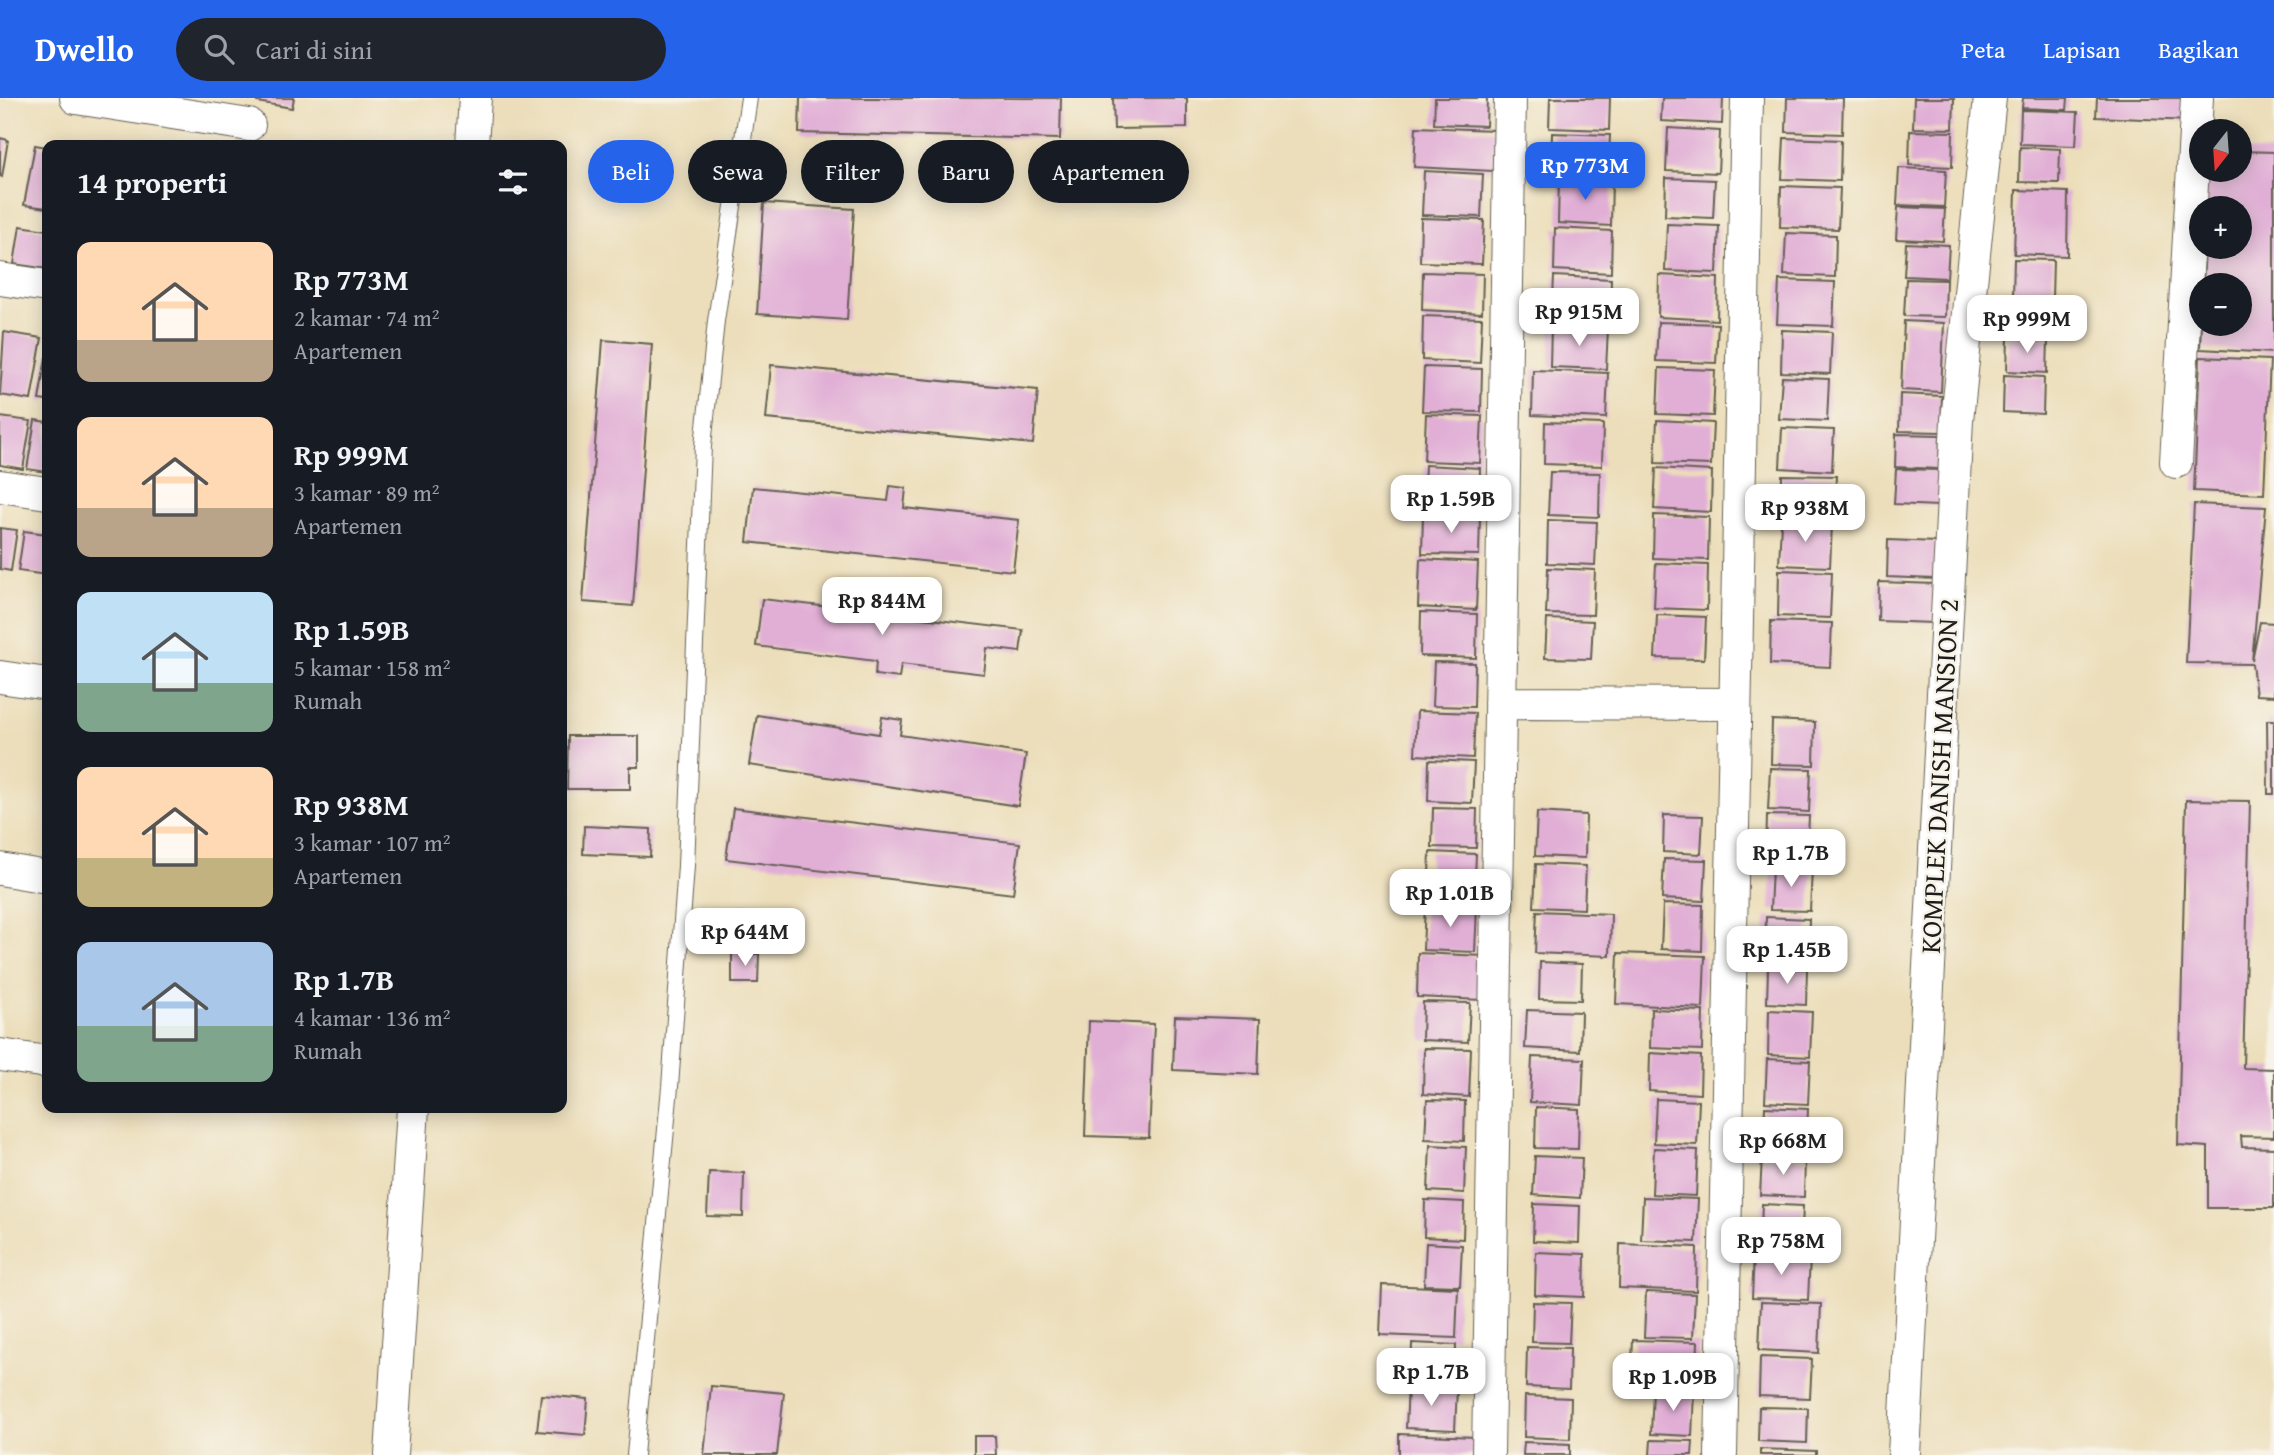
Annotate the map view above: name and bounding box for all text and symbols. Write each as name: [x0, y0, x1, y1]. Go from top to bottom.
search box: [176, 18, 666, 81]
text: Dwello: [35, 25, 134, 73]
icon: search: [200, 30, 238, 68]
text: Cari di sini: [256, 30, 372, 69]
text: Peta: [1961, 32, 2005, 67]
text: Lapisan: [2043, 32, 2120, 67]
text: Bagikan: [2158, 32, 2239, 67]
north arrow: [2189, 119, 2252, 182]
map controls: [2189, 119, 2252, 336]
chip: Beli: [588, 140, 674, 203]
chip: Sewa: [688, 140, 787, 203]
chip: Filter: [801, 140, 904, 203]
chip: Baru: [918, 140, 1014, 203]
chip: Apartemen: [1028, 140, 1189, 203]
pin: Rp 773M: [1520, 142, 1650, 202]
text: Rp 773M: [1541, 148, 1629, 181]
text: 14 properti: [77, 160, 227, 204]
icon: filters: [494, 163, 532, 201]
button: +: [2189, 196, 2252, 259]
text: Rp 773M: [294, 257, 409, 301]
icon: home: [133, 270, 217, 354]
button: −: [2189, 273, 2252, 336]
pin: Rp 915M: [1514, 288, 1644, 348]
text: Rp 915M: [1535, 294, 1623, 327]
pin: Rp 999M: [1962, 296, 2092, 355]
text: 2 kamar · 74 m²: [294, 301, 440, 334]
text: Rp 999M: [1983, 301, 2071, 334]
text: Apartemen: [294, 334, 402, 367]
text: Rp 999M: [294, 432, 409, 476]
icon: home: [133, 445, 217, 529]
text: 3 kamar · 89 m²: [294, 476, 440, 509]
pin: Rp 1.59B: [1379, 476, 1523, 535]
text: Rp 1.59B: [1407, 481, 1495, 514]
pin: Rp 938M: [1740, 484, 1870, 544]
text: Rp 938M: [1761, 490, 1849, 523]
text: Apartemen: [294, 509, 402, 542]
pin: Rp 844M: [817, 578, 947, 637]
text: Rp 844M: [838, 583, 926, 616]
street label: KOMPLEK DANISH MANSION 2: [1909, 597, 1968, 954]
text: Rp 1.59B: [294, 607, 410, 651]
icon: home: [133, 620, 217, 704]
text: 5 kamar · 158 m²: [294, 651, 451, 684]
text: Rumah: [294, 684, 362, 717]
text: Rp 938M: [294, 782, 409, 826]
icon: home: [133, 795, 217, 879]
text: 3 kamar · 107 m²: [294, 826, 451, 859]
pin: Rp 1.7B: [1726, 830, 1856, 889]
text: Rp 1.7B: [1753, 835, 1829, 868]
text: Apartemen: [294, 859, 402, 892]
pin: Rp 1.01B: [1378, 870, 1522, 929]
text: Rp 1.01B: [1406, 875, 1494, 908]
pin: Rp 644M: [680, 908, 810, 968]
text: Rp 644M: [701, 914, 789, 947]
pin: Rp 1.45B: [1715, 926, 1859, 986]
text: Rp 1.45B: [1743, 932, 1831, 965]
text: Rp 1.7B: [294, 957, 394, 1001]
icon: home: [133, 970, 217, 1054]
text: 4 kamar · 136 m²: [294, 1001, 451, 1034]
text: Rumah: [294, 1034, 362, 1067]
pin: Rp 668M: [1718, 1118, 1848, 1177]
text: Rp 668M: [1739, 1123, 1827, 1156]
pin: Rp 758M: [1716, 1218, 1846, 1277]
text: Rp 758M: [1737, 1223, 1825, 1256]
pin: Rp 1.7B: [1366, 1348, 1496, 1408]
text: Rp 1.7B: [1393, 1354, 1469, 1387]
pin: Rp 1.09B: [1601, 1354, 1745, 1413]
text: Rp 1.09B: [1629, 1359, 1717, 1392]

